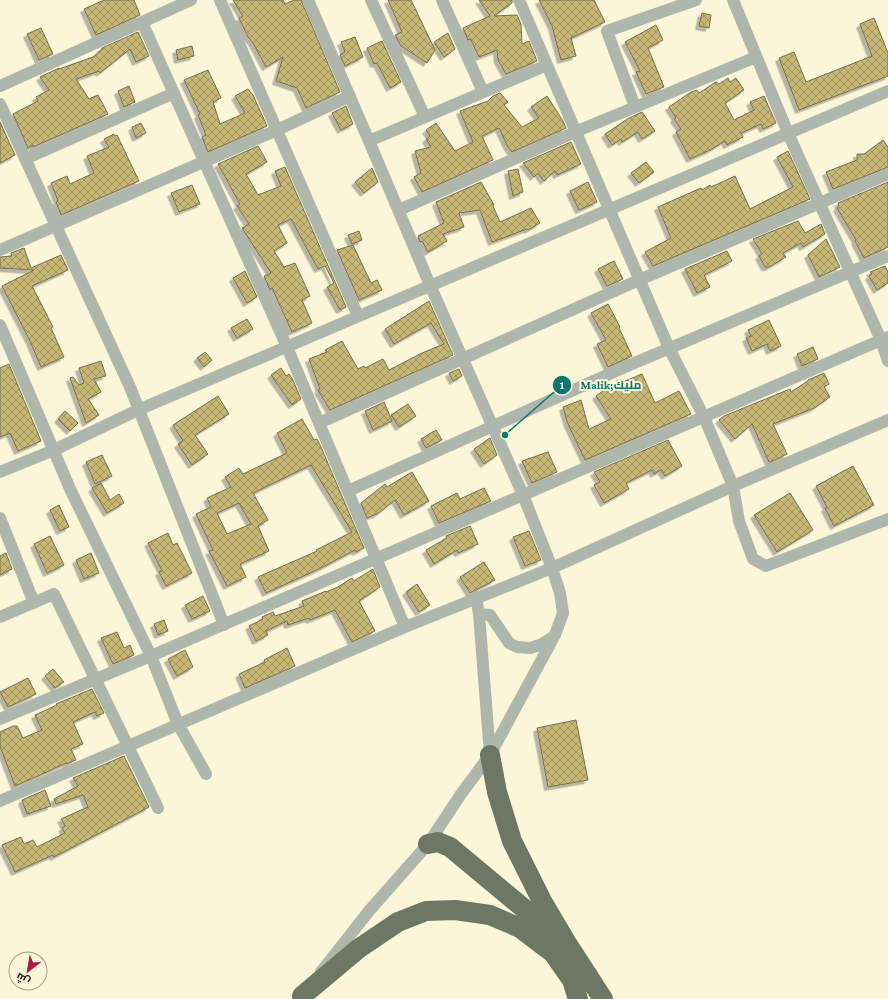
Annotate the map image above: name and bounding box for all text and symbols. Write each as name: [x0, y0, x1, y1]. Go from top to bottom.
callout: Malik;مليك: [552, 373, 649, 397]
text: 1: [560, 378, 565, 392]
text: Malik;مليك: [581, 378, 641, 392]
north arrow: [8, 951, 48, 991]
text: ش: [14, 970, 33, 988]

